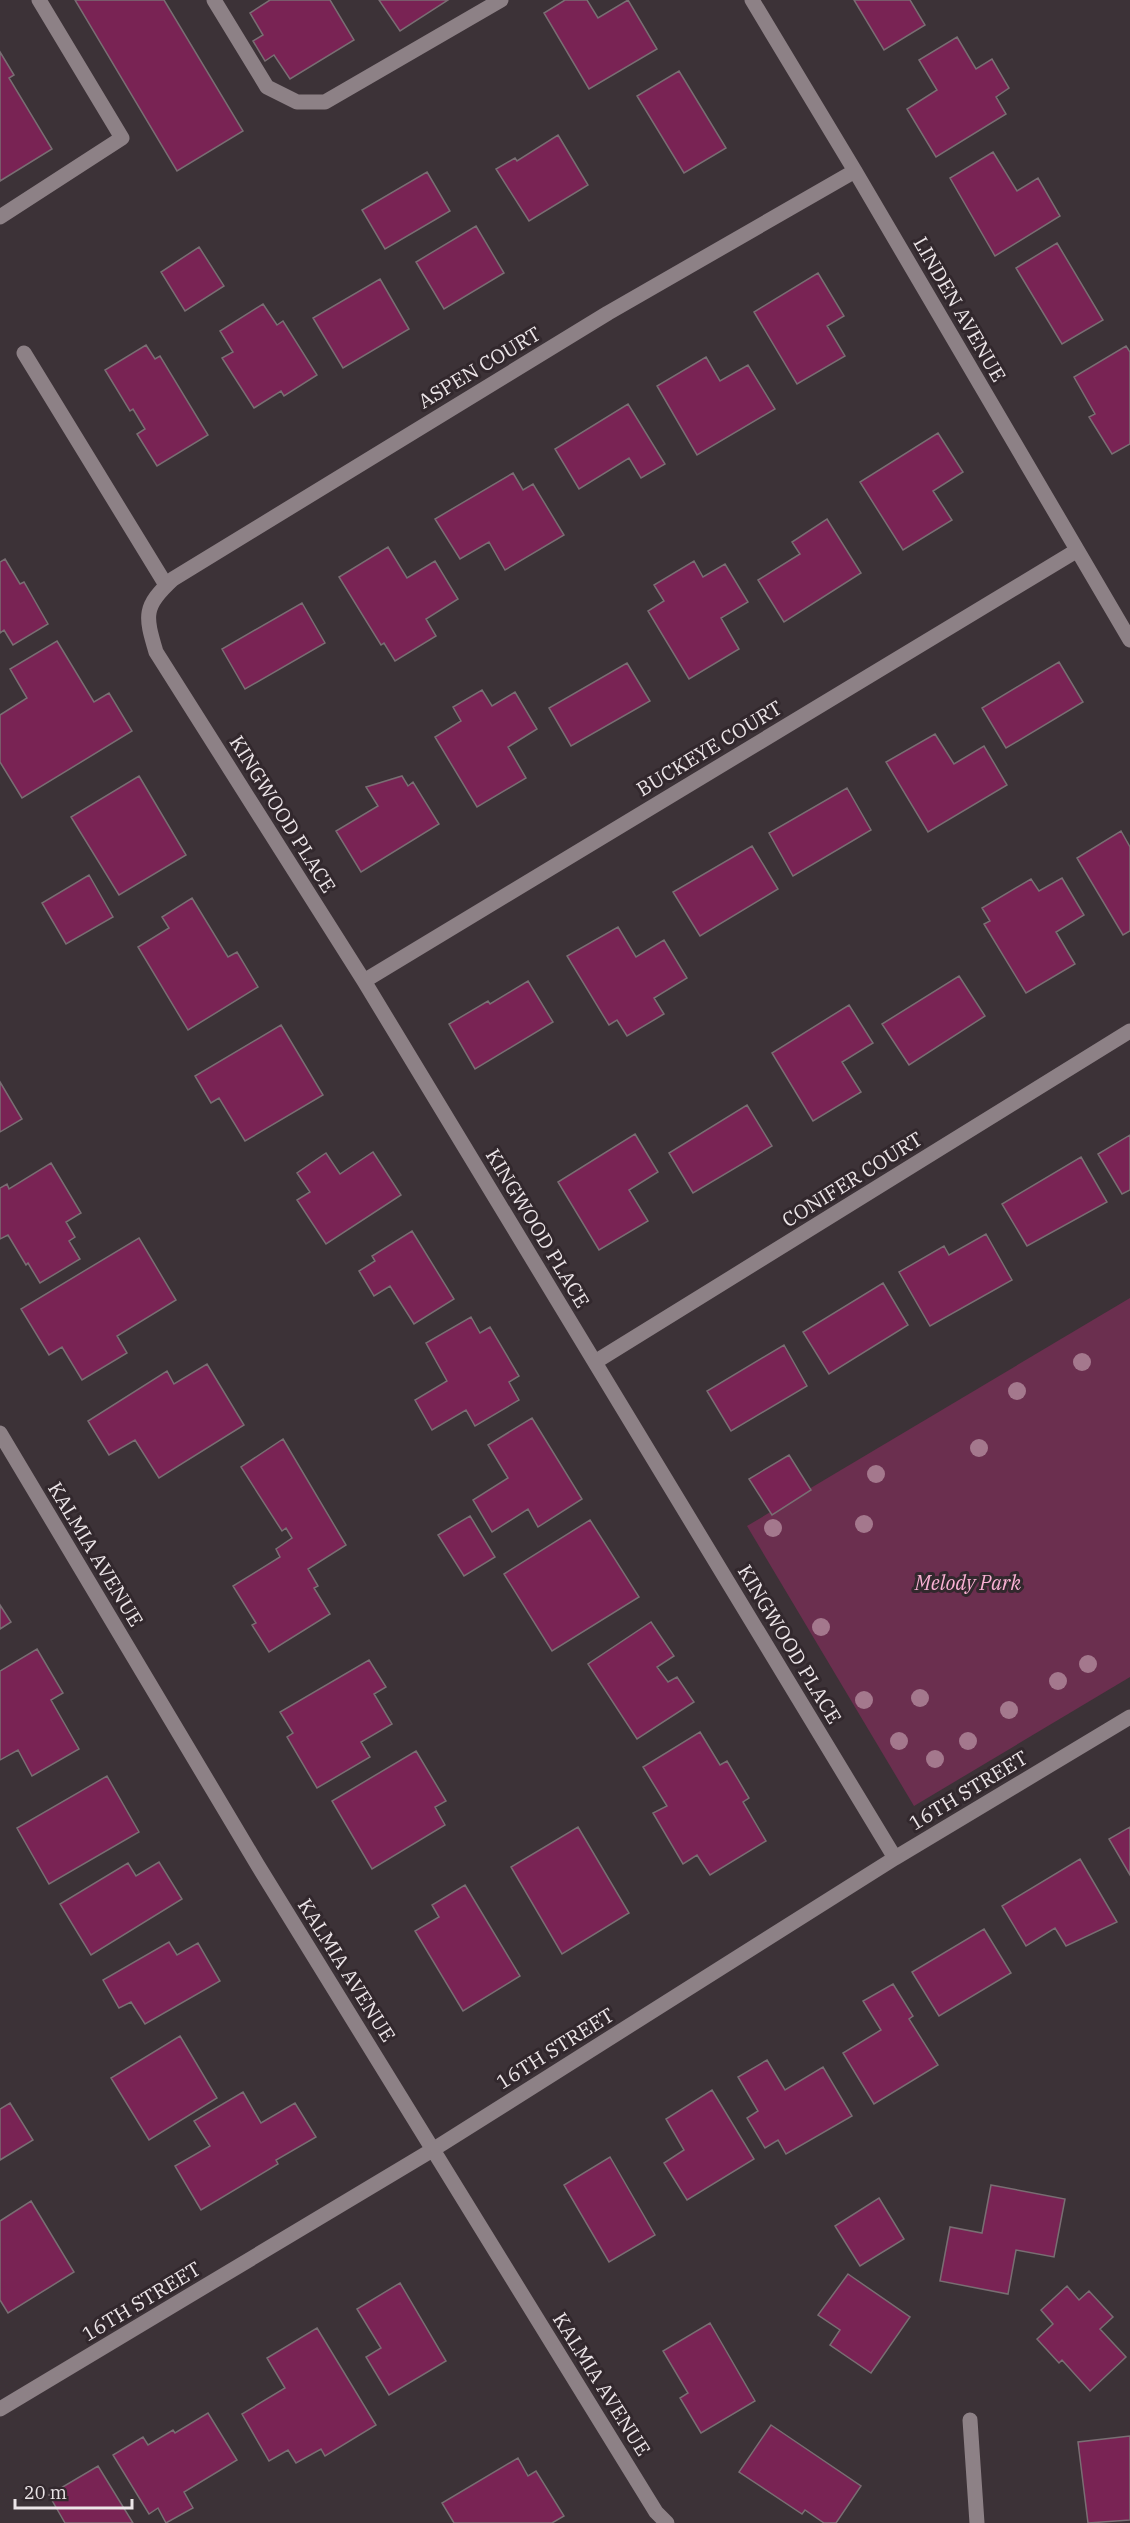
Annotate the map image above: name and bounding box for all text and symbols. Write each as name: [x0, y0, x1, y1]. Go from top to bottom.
street label: LINDEN AVENUE: [907, 231, 1013, 387]
street label: ASPEN COURT: [413, 320, 545, 414]
street label: BUCKEYE COURT: [631, 694, 787, 802]
street label: KINGWOOD PLACE: [224, 730, 342, 898]
street label: CONIFER COURT: [777, 1125, 927, 1233]
street label: KINGWOOD PLACE: [480, 1143, 596, 1313]
street label: KALMIA AVENUE: [42, 1477, 150, 1631]
street label: KINGWOOD PLACE: [732, 1559, 848, 1729]
park label: Melody Park: [914, 1569, 1022, 1596]
street label: 16TH STREET: [904, 1744, 1032, 1836]
street label: KALMIA AVENUE: [292, 1893, 402, 2047]
street label: 16TH STREET: [491, 2001, 619, 2095]
street label: 16TH STREET: [77, 2255, 205, 2347]
street label: KALMIA AVENUE: [547, 2307, 657, 2461]
scale bar: [15, 2472, 132, 2510]
text: 20 m: [24, 2481, 67, 2504]

